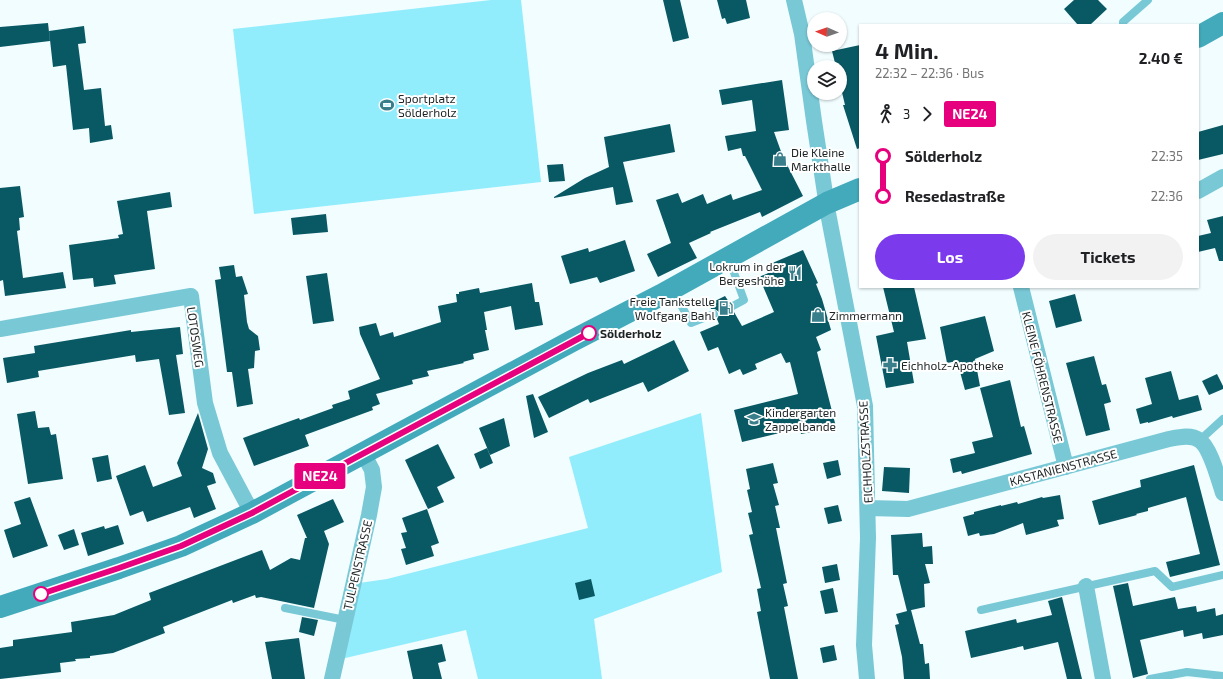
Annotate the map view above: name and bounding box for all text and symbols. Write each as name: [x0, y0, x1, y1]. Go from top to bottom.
north arrow: [807, 12, 847, 52]
map controls: [807, 12, 847, 100]
text: 4 Min.: [875, 37, 939, 63]
text: 2.40 €: [1139, 49, 1183, 67]
button: layers: [807, 60, 847, 100]
text: 22:32 – 22:36 · Bus: [875, 65, 984, 81]
place label: Sportplatz Sölderholz: [398, 91, 457, 119]
sports icon: Sportplatz Sölderholz: [379, 97, 395, 113]
icon: walk: [875, 103, 897, 125]
icon: forward: [916, 103, 938, 125]
text: NE24: [952, 105, 988, 122]
text: 3: [903, 106, 910, 122]
place label: Die Kleine Markthalle: [791, 145, 851, 173]
text: Sölderholz: [905, 147, 982, 165]
text: 22:35: [1151, 148, 1183, 164]
shop icon: Die Kleine Markthalle: [772, 151, 788, 167]
text: Resedastraße: [905, 187, 1005, 205]
text: 22:36: [1151, 188, 1183, 204]
button: Los: [875, 234, 1025, 280]
button: Tickets: [1033, 234, 1183, 280]
place label: Lokrum in der Bergeshöhe: [709, 259, 784, 287]
restaurant icon: Lokrum in der Bergeshöhe: [787, 265, 803, 281]
place label: Freie Tankstelle Wolfgang Bahl: [630, 294, 715, 322]
fuel station icon: Freie Tankstelle Wolfgang Bahl: [718, 300, 734, 316]
street label: LOTOSWEG: [185, 306, 207, 368]
shop icon: Zimmermann: [810, 307, 826, 323]
place label: Zimmermann: [829, 308, 902, 322]
street label: KLEINE FÖHRENSTRASSE: [1020, 310, 1066, 444]
marker: Sölderholz: [581, 325, 597, 341]
place label: Sölderholz: [600, 326, 662, 340]
pharmacy icon: Eichholz-Apotheke: [882, 357, 898, 373]
place label: Eichholz-Apotheke: [901, 358, 1004, 372]
street label: EICHHOLZSTRASSE: [855, 400, 875, 504]
place label: Kindergarten Zappelbande: [765, 405, 836, 433]
school or university icon: Kindergarten Zappelbande: [746, 411, 762, 427]
street label: KASTANIENSTRASSE: [1008, 446, 1118, 488]
line badge: NE24: [292, 463, 348, 489]
text: NE24: [302, 467, 338, 484]
street label: TULPENSTRASSE: [340, 518, 374, 611]
unlabelled marker: [33, 586, 49, 602]

